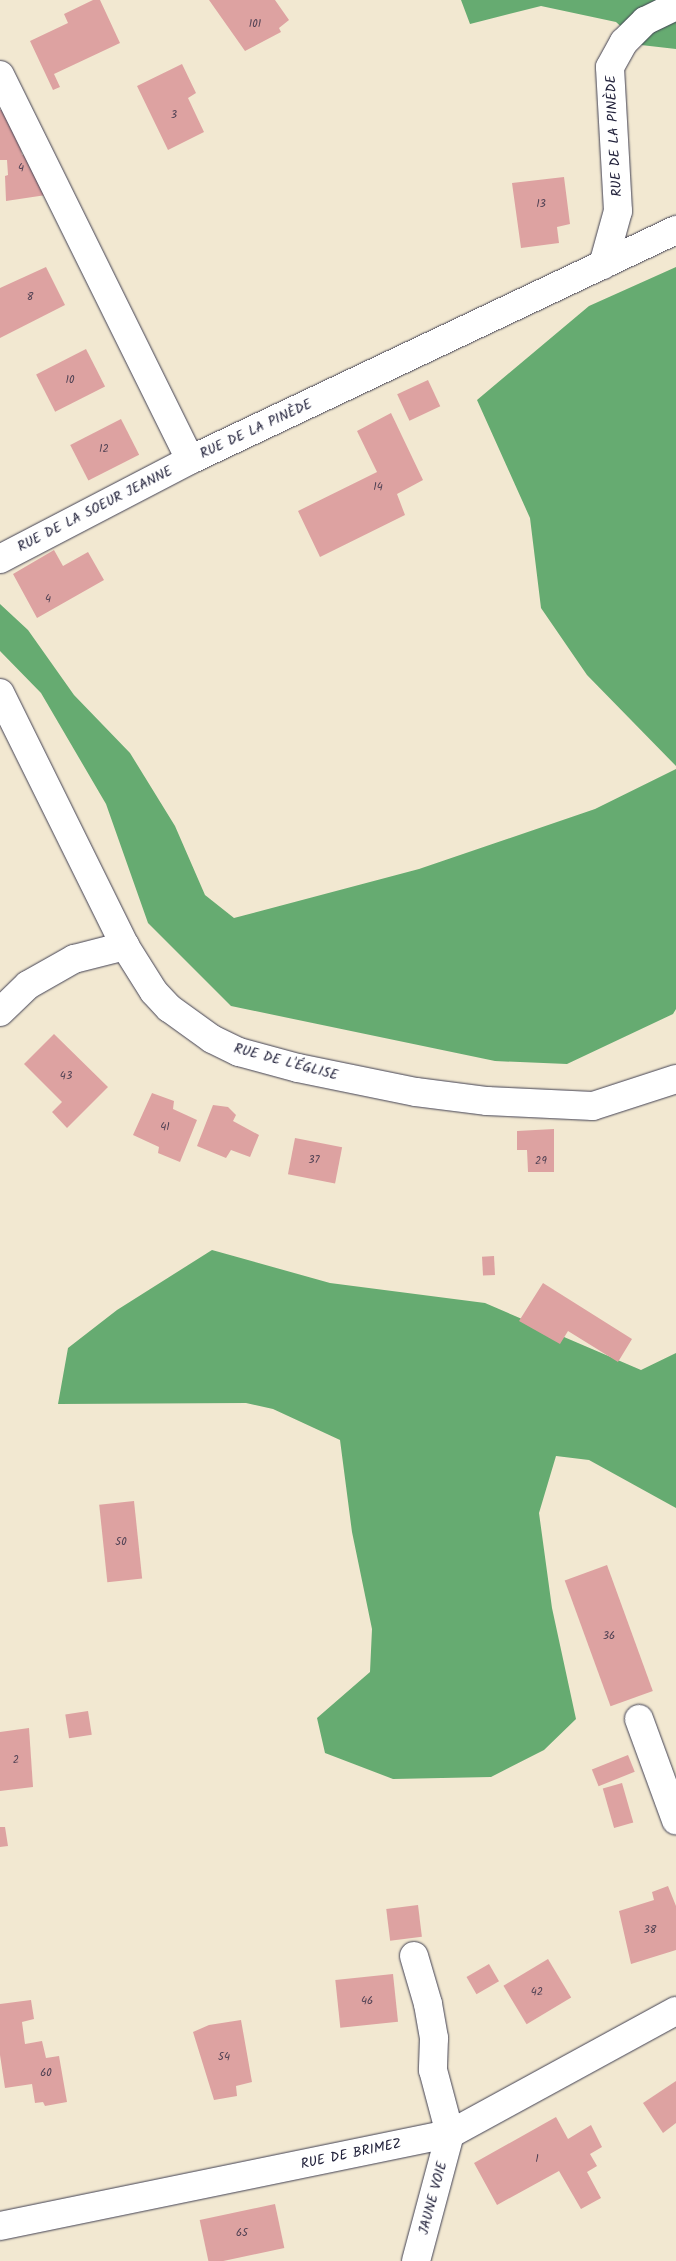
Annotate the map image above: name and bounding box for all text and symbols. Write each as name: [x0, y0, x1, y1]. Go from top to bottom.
house number: 101: [249, 17, 261, 31]
street label: RUE DE LA PINÈDE: [602, 75, 626, 197]
house number: 3: [171, 108, 177, 122]
house number: 4: [18, 161, 24, 175]
house number: 13: [536, 197, 546, 211]
house number: 8: [27, 290, 33, 304]
house number: 10: [66, 373, 74, 387]
street label: RUE DE LA PINÈDE: [197, 396, 315, 462]
house number: 12: [99, 442, 109, 456]
street label: RUE DE LA SOEUR JEANNE: [15, 463, 175, 555]
house number: 14: [373, 480, 383, 494]
house number: 4: [45, 592, 51, 606]
street label: RUE DE L'ÉGLISE: [232, 1040, 340, 1084]
house number: 43: [60, 1069, 72, 1083]
house number: 41: [160, 1120, 170, 1134]
house number: 37: [308, 1153, 320, 1167]
house number: 29: [535, 1154, 547, 1168]
house number: 50: [115, 1535, 127, 1549]
house number: 36: [603, 1629, 615, 1643]
house number: 2: [13, 1753, 19, 1767]
house number: 38: [644, 1923, 656, 1937]
house number: 42: [531, 1985, 543, 1999]
house number: 46: [361, 1994, 373, 2008]
house number: 54: [218, 2050, 230, 2064]
house number: 60: [40, 2066, 52, 2080]
street label: RUE DE BRIMEZ: [299, 2135, 403, 2173]
house number: 1: [535, 2152, 539, 2166]
street label: JAUNE VOIE: [415, 2159, 451, 2237]
house number: 65: [236, 2226, 248, 2240]

